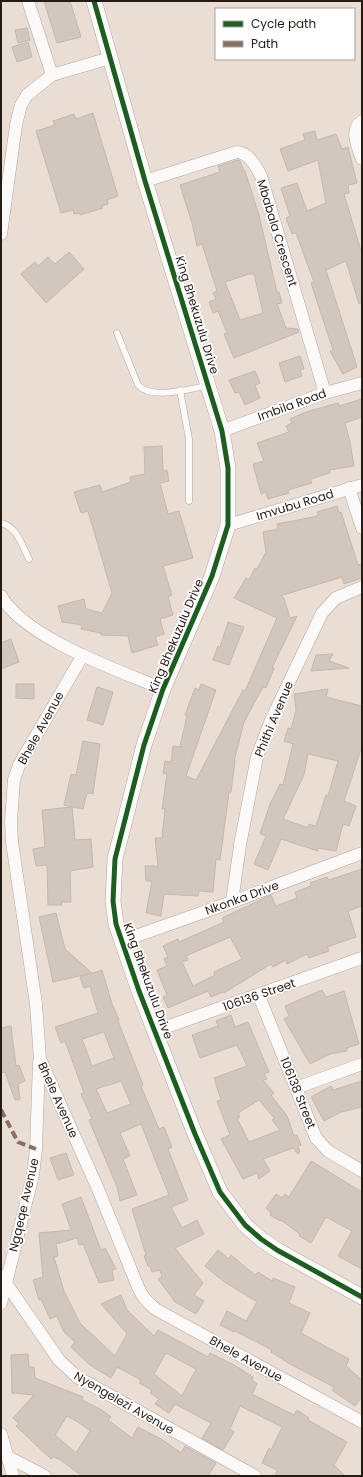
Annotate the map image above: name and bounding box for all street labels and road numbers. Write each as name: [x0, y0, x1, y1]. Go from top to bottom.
street label: Mbabala Crescent: [253, 177, 302, 289]
street label: King Bhekuzulu Drive: [171, 254, 224, 376]
street label: Imbila Road: [255, 384, 328, 425]
street label: Imvubu Road: [254, 485, 336, 524]
street label: King Bhekuzulu Drive: [144, 576, 207, 696]
street label: Phithi Avenue: [250, 678, 297, 759]
street label: Bhele Avenue: [13, 688, 68, 767]
street label: Nkonka Drive: [202, 876, 281, 919]
street label: King Bhekuzulu Drive: [120, 920, 177, 1041]
street label: 106136 Street: [220, 974, 297, 1015]
street label: 106138 Street: [276, 1054, 321, 1131]
street label: Bhele Avenue: [34, 1059, 83, 1140]
street label: Ngqeqe Avenue: [4, 1156, 43, 1254]
street label: Bhele Avenue: [207, 1331, 286, 1386]
street label: Nyengelezi Avenue: [71, 1367, 177, 1438]

